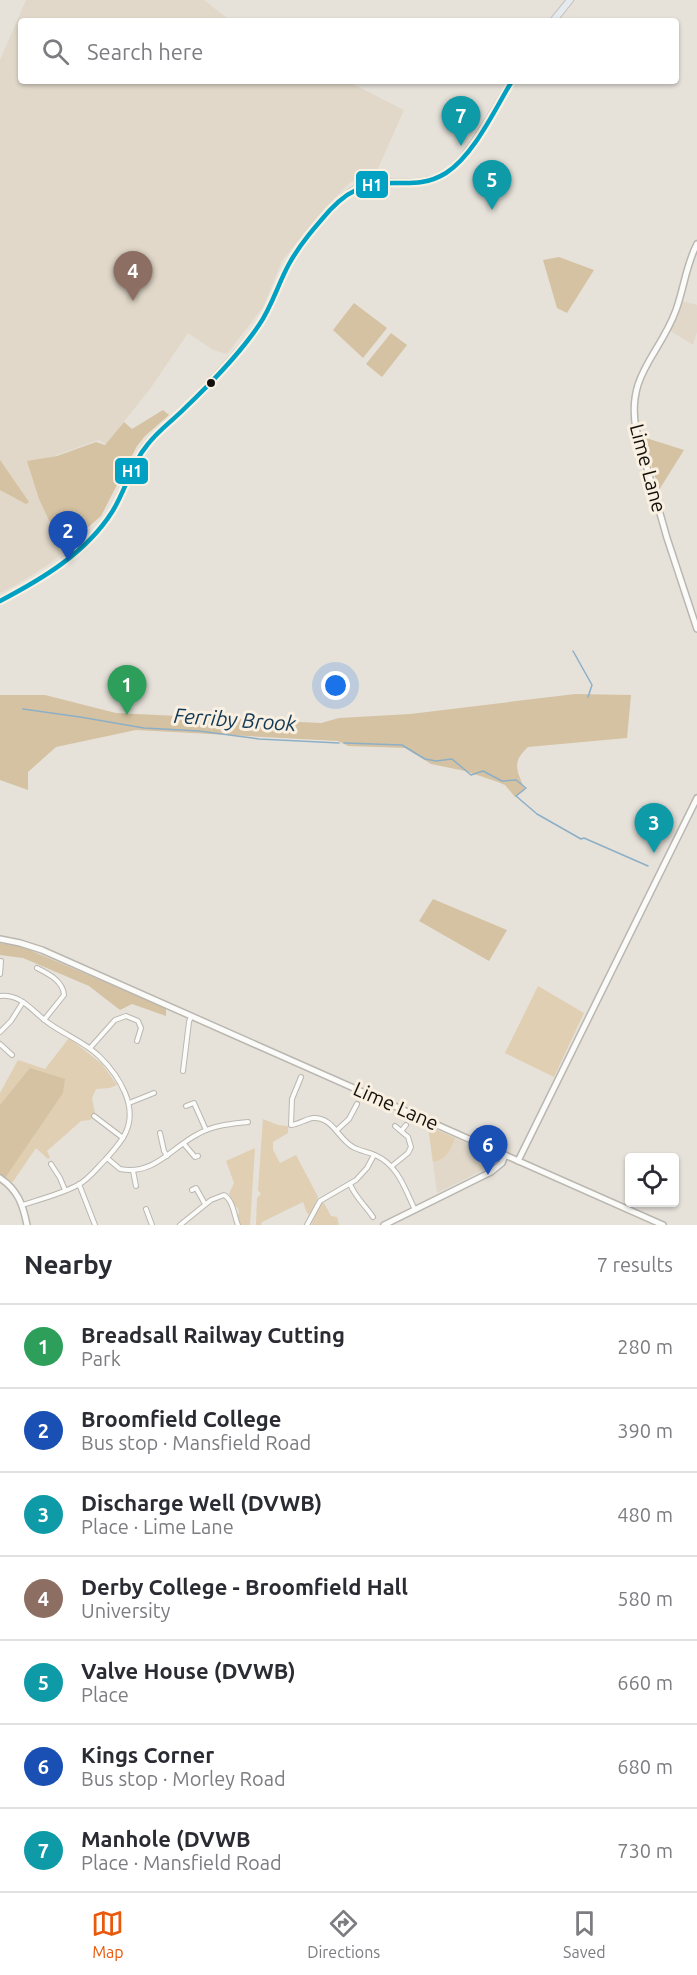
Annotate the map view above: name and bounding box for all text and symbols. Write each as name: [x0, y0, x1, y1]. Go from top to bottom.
search box: [18, 18, 679, 84]
icon: search: [39, 35, 72, 68]
text: Search here: [87, 39, 203, 64]
pin: 7: [442, 96, 480, 146]
pin: 5: [472, 160, 512, 210]
line badge: H1: [355, 170, 389, 199]
text: H1: [362, 176, 382, 194]
pin: 4: [114, 252, 152, 301]
unlabelled marker: [205, 377, 217, 389]
street label: Lime Lane: [626, 421, 671, 515]
line badge: H1: [114, 457, 149, 485]
text: H1: [122, 462, 142, 480]
pin: 2: [48, 512, 88, 561]
pin: 1: [108, 666, 146, 715]
your location: [321, 671, 350, 700]
water label: Ferriby Brook: [173, 703, 297, 735]
pin: 3: [634, 804, 674, 853]
street label: Lime Lane: [350, 1077, 442, 1135]
pin: 6: [468, 1126, 508, 1175]
map controls: [625, 1153, 679, 1207]
button: locate: [625, 1153, 679, 1207]
text: Nearby: [24, 1250, 112, 1279]
text: 7 results: [597, 1253, 673, 1276]
text: Breadsall Railway Cutting: [81, 1322, 345, 1347]
text: 1: [38, 1335, 49, 1358]
text: 280 m: [617, 1335, 673, 1358]
text: Park: [81, 1347, 121, 1370]
text: Broomfield College: [81, 1406, 282, 1431]
text: 2: [38, 1419, 49, 1442]
text: 390 m: [617, 1419, 673, 1442]
text: Bus stop · Mansfield Road: [81, 1431, 311, 1454]
text: Discharge Well (DVWB): [81, 1490, 322, 1515]
text: 3: [38, 1503, 49, 1526]
text: 480 m: [617, 1503, 673, 1526]
text: Place · Lime Lane: [81, 1515, 234, 1538]
text: Derby College - Broomfield Hall: [81, 1574, 408, 1599]
text: 4: [38, 1587, 49, 1610]
text: 580 m: [617, 1587, 673, 1610]
text: University: [81, 1599, 170, 1622]
text: Valve House (DVWB): [81, 1658, 296, 1683]
text: 5: [38, 1671, 49, 1694]
text: 660 m: [617, 1671, 673, 1694]
text: Place: [81, 1683, 129, 1706]
text: Kings Corner: [81, 1742, 214, 1767]
text: 6: [38, 1755, 49, 1778]
text: 680 m: [617, 1755, 673, 1778]
text: Bus stop · Morley Road: [81, 1767, 286, 1790]
text: Manhole (DVWB: [81, 1826, 251, 1851]
text: 7: [38, 1839, 49, 1862]
text: 730 m: [617, 1839, 673, 1862]
text: Place · Mansfield Road: [81, 1851, 282, 1874]
tab: Map: [91, 1907, 124, 1961]
tab: Directions: [307, 1907, 380, 1961]
tab: Saved: [563, 1907, 606, 1961]

